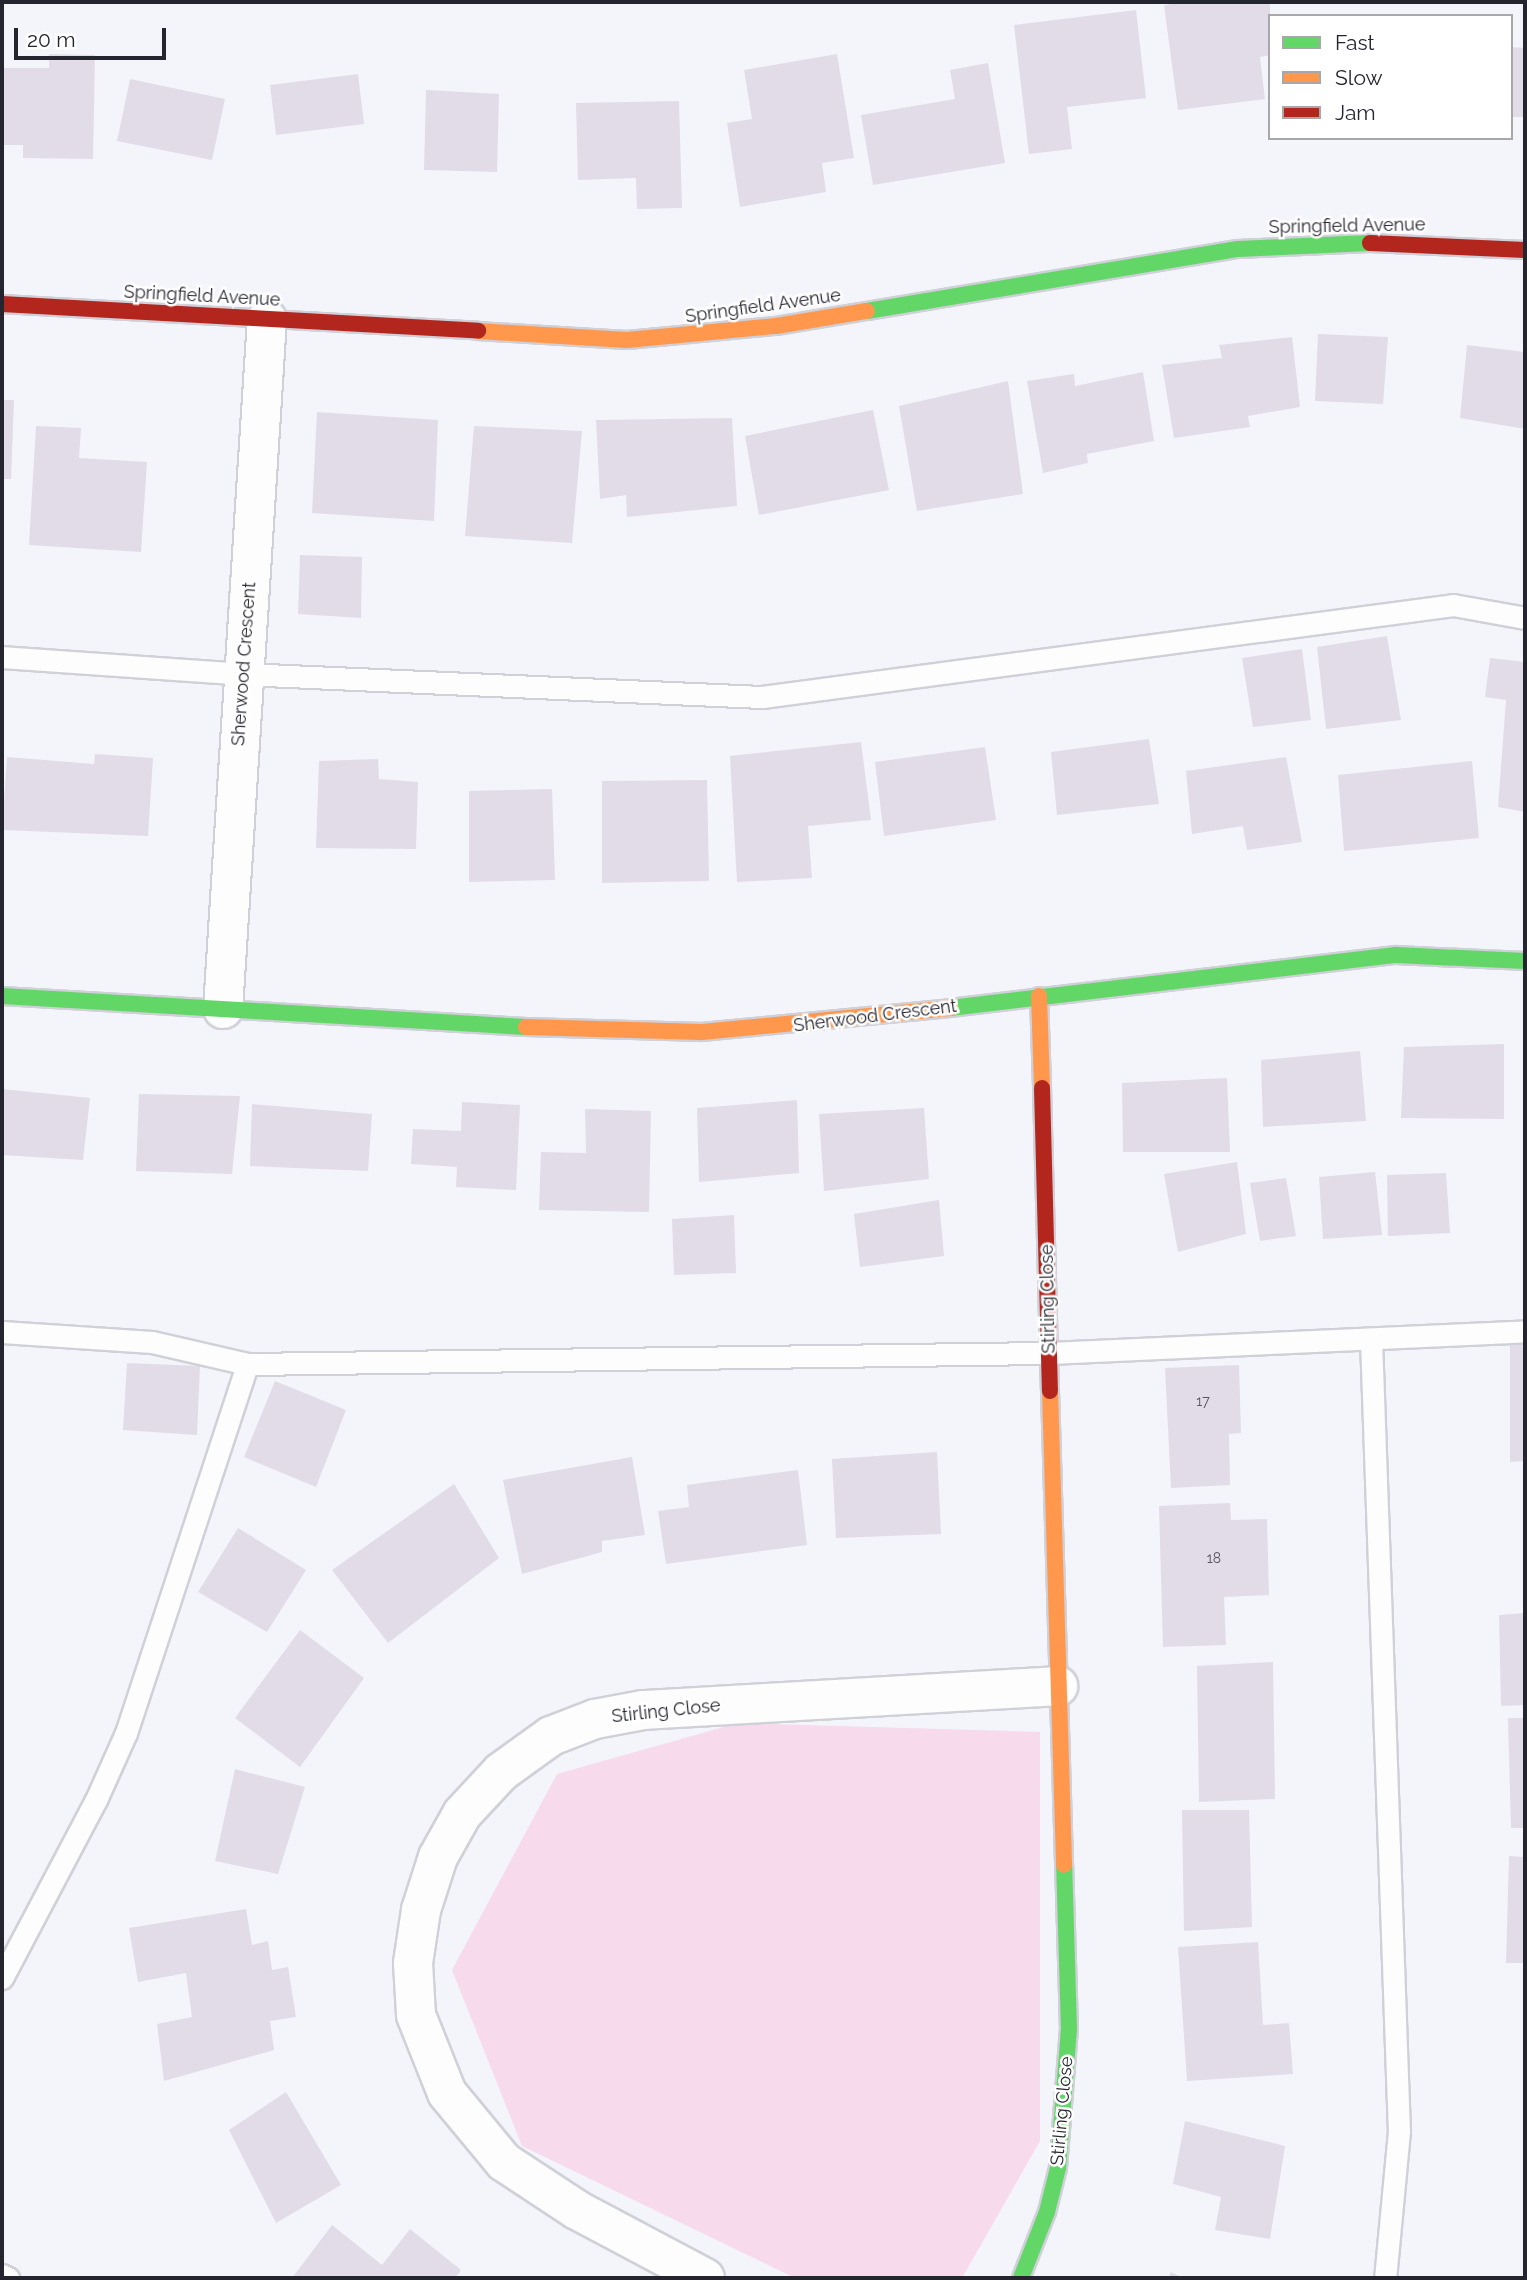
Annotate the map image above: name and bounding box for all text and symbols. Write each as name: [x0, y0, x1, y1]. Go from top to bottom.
scale bar: [18, 14, 170, 58]
legend: [1268, 14, 1513, 140]
text: 20 m: [27, 27, 75, 52]
text: Fast: [1335, 30, 1375, 55]
text: Slow: [1335, 65, 1383, 90]
text: Jam: [1335, 100, 1376, 125]
street label: Springfield Avenue: [1268, 214, 1426, 238]
street label: Springfield Avenue: [123, 281, 281, 311]
street label: Springfield Avenue: [684, 284, 842, 328]
street label: Sherwood Crescent: [227, 581, 261, 747]
street label: Sherwood Crescent: [792, 995, 958, 1037]
street label: Stirling Close: [1036, 1244, 1060, 1354]
house number: 17: [1196, 1393, 1210, 1409]
house number: 18: [1207, 1550, 1221, 1566]
street label: Stirling Close: [611, 1695, 721, 1727]
street label: Stirling Close: [1046, 2056, 1078, 2166]

